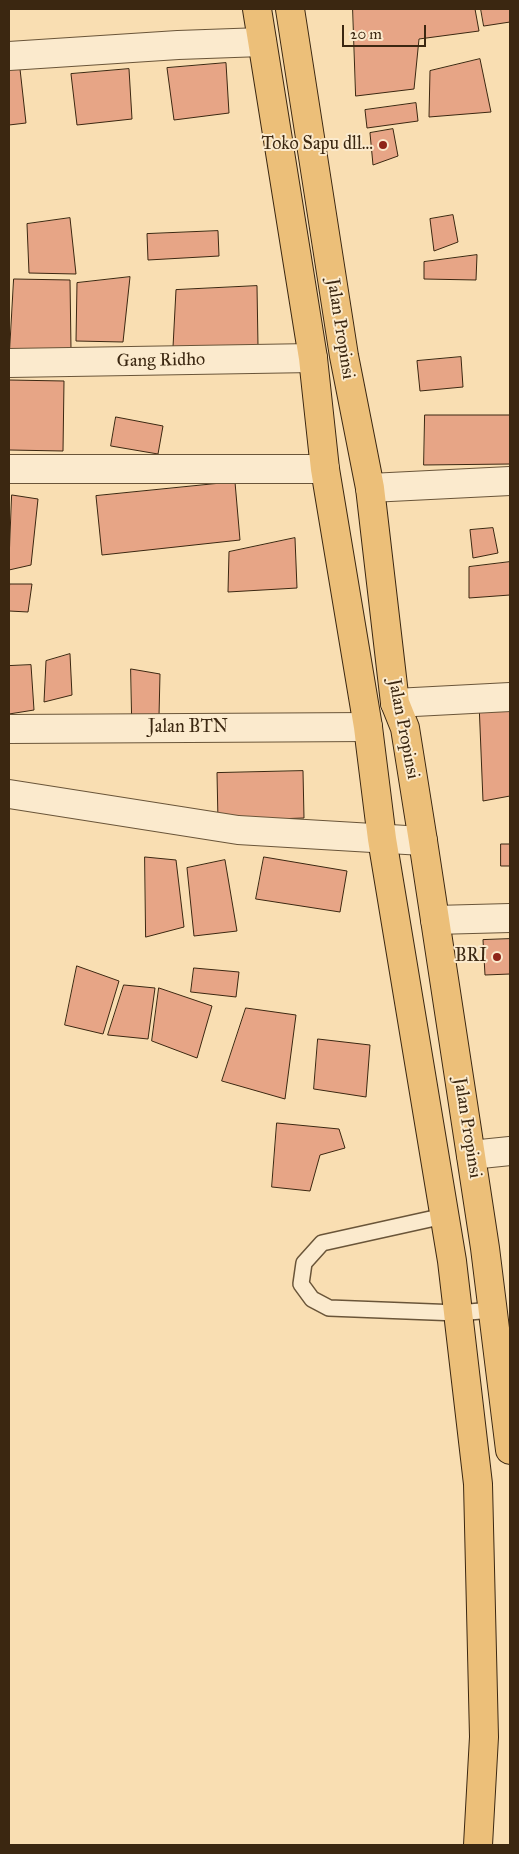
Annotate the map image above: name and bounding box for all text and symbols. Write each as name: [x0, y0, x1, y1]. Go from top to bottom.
scale bar: [344, 15, 428, 47]
text: 20 m: [350, 25, 382, 43]
place label: Toko Sapu dll...: [261, 134, 373, 156]
marker: Toko Sapu dll...: [377, 139, 389, 151]
street label: Jalan Propinsi: [321, 277, 359, 381]
street label: Gang Ridho: [117, 349, 205, 373]
street label: Jalan Propinsi: [383, 677, 423, 781]
street label: Jalan BTN: [148, 717, 228, 739]
place label: BRI: [455, 946, 487, 968]
marker: BRI: [491, 951, 503, 963]
street label: Jalan Propinsi: [448, 1076, 486, 1180]

